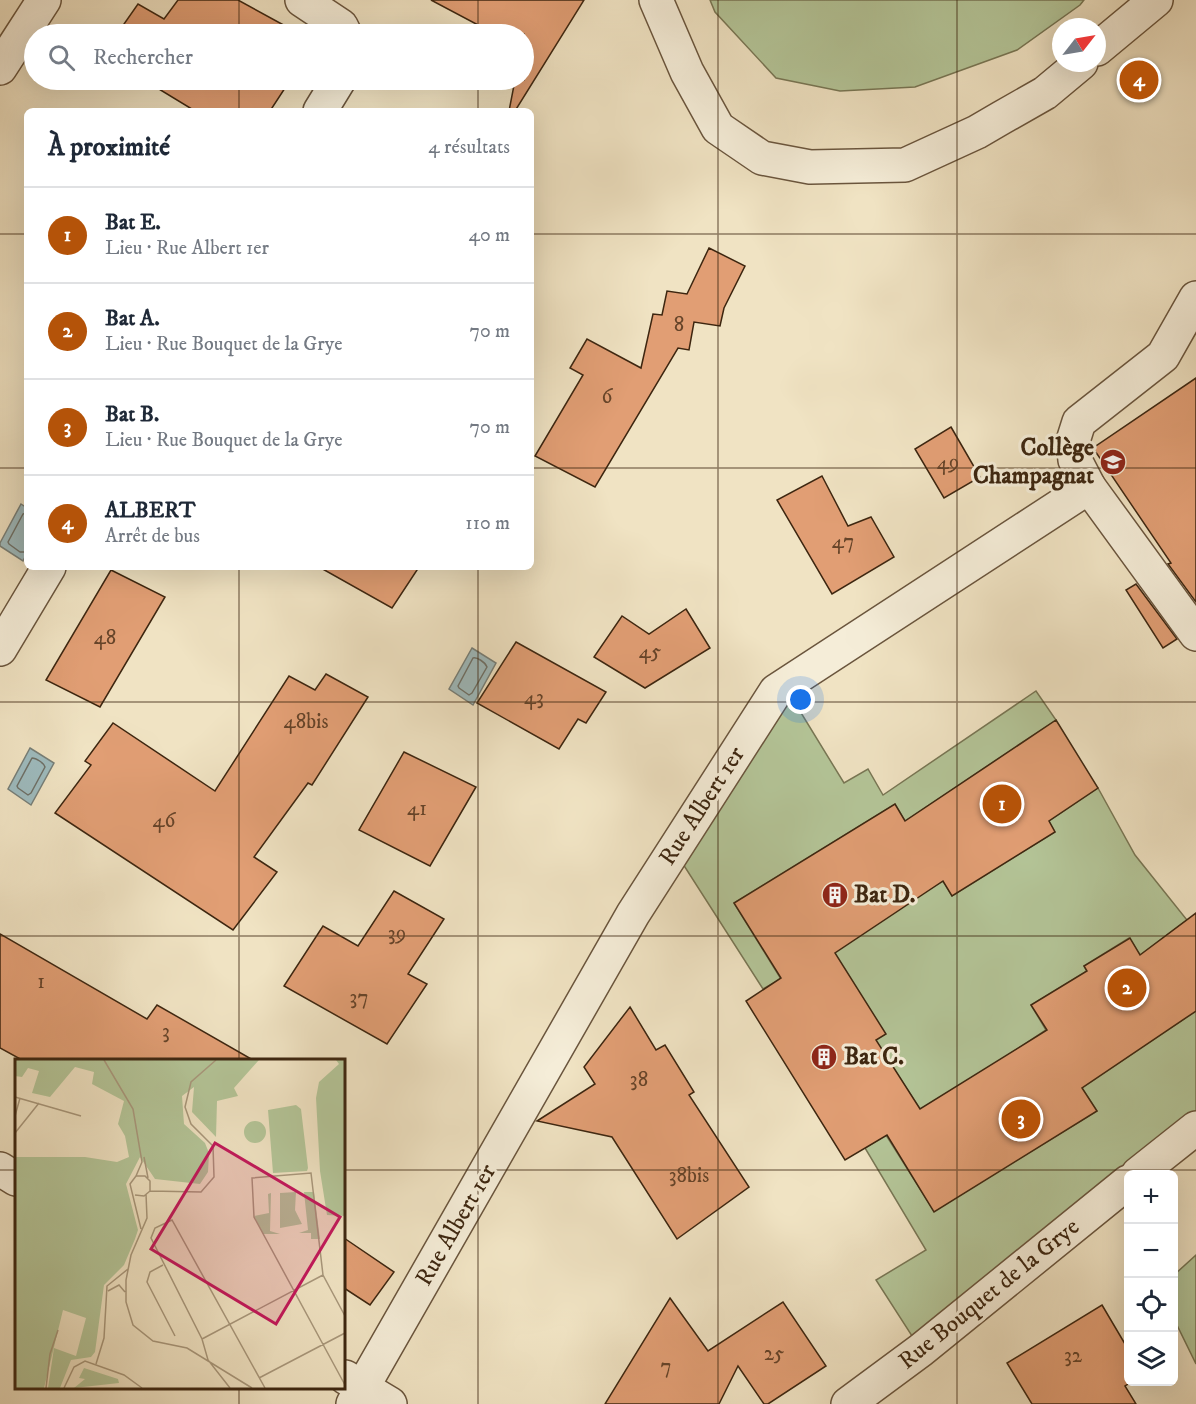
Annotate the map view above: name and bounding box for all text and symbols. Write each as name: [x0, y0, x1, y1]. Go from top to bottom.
north arrow: [1052, 18, 1106, 72]
search box: [24, 24, 534, 90]
icon: search: [45, 41, 78, 74]
text: Rechercher: [93, 44, 193, 71]
pin: 4: [1120, 58, 1158, 103]
text: À proximité: [48, 131, 170, 164]
text: 4 résultats: [428, 135, 510, 160]
text: Bat E.: [105, 209, 161, 236]
text: 1: [64, 223, 71, 248]
text: 40 m: [468, 223, 510, 248]
text: Lieu · Rue Albert 1er: [105, 236, 269, 261]
text: Bat A.: [105, 305, 160, 332]
house number: 8: [674, 312, 684, 338]
text: 2: [63, 319, 72, 344]
text: 70 m: [469, 319, 510, 344]
text: Lieu · Rue Bouquet de la Grye: [105, 332, 343, 357]
house number: 6: [602, 384, 614, 410]
text: Bat B.: [105, 401, 159, 428]
text: 3: [64, 415, 71, 440]
text: 70 m: [469, 415, 510, 440]
text: Lieu · Rue Bouquet de la Grye: [105, 428, 343, 453]
place label: Collège Champagnat: [973, 433, 1094, 491]
school or university icon: Collège Champagnat: [1098, 447, 1128, 477]
house number: 49: [937, 450, 959, 476]
text: ALBERT: [105, 497, 196, 524]
text: 4: [62, 511, 73, 536]
text: 110 m: [465, 511, 510, 536]
text: Arrêt de bus: [105, 524, 200, 549]
house number: 47: [832, 529, 854, 555]
house number: 48: [94, 625, 116, 651]
house number: 45: [639, 639, 661, 665]
house number: 43: [524, 685, 544, 711]
your location: [786, 685, 815, 714]
house number: 48bis: [284, 709, 328, 735]
street label: Rue Albert 1er: [652, 741, 752, 871]
pin: 1: [982, 782, 1022, 826]
house number: 41: [407, 796, 427, 822]
house number: 46: [152, 808, 177, 834]
building icon: Bat D.: [820, 880, 850, 910]
place label: Bat D.: [854, 880, 916, 910]
house number: 39: [388, 921, 406, 947]
pin: 2: [1108, 966, 1146, 1010]
house number: 1: [37, 969, 45, 995]
house number: 37: [350, 985, 368, 1011]
house number: 3: [162, 1019, 170, 1045]
building icon: Bat C.: [809, 1042, 839, 1072]
place label: Bat C.: [844, 1042, 904, 1072]
inset map: [15, 1059, 345, 1389]
house number: 38: [630, 1067, 648, 1093]
pin: 3: [1002, 1096, 1040, 1142]
street label: Rue Albert 1er: [409, 1159, 503, 1291]
house number: 38bis: [669, 1163, 709, 1189]
map controls: [1124, 1170, 1178, 1386]
button: +: [1124, 1170, 1178, 1224]
street label: Rue Bouquet de la Grye: [893, 1212, 1086, 1376]
button: −: [1124, 1224, 1178, 1278]
button: locate: [1124, 1278, 1178, 1332]
button: layers: [1124, 1332, 1178, 1386]
house number: 25: [764, 1341, 784, 1367]
house number: 32: [1064, 1343, 1083, 1369]
house number: 7: [660, 1354, 672, 1380]

